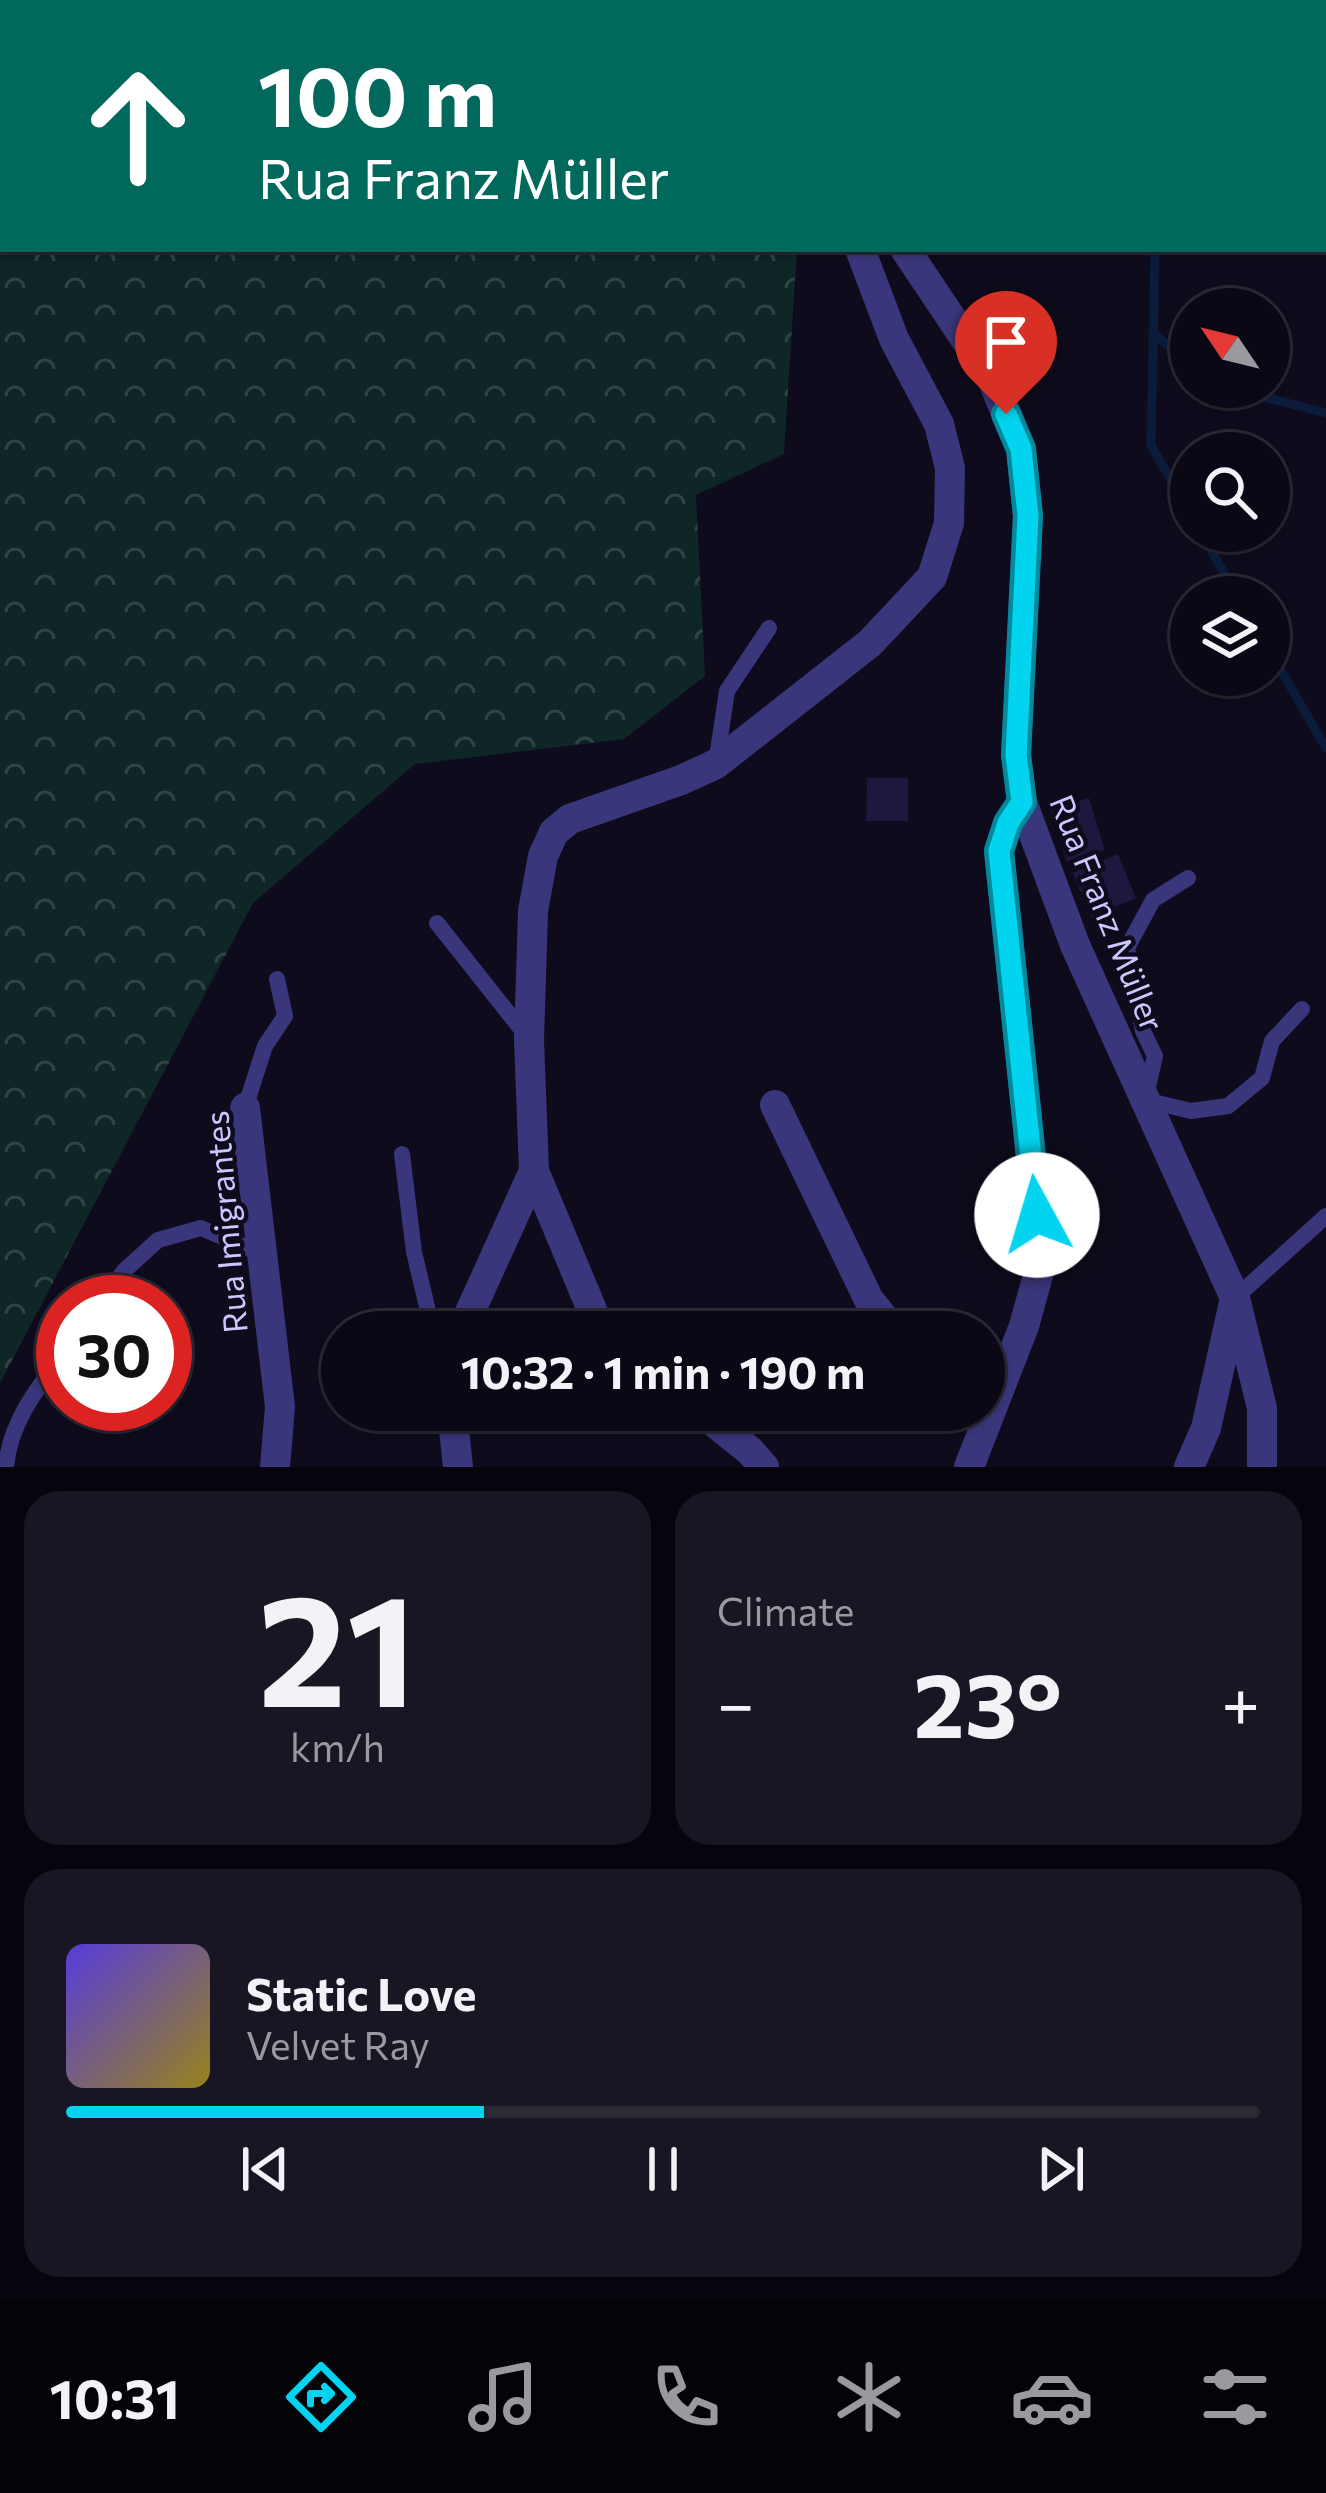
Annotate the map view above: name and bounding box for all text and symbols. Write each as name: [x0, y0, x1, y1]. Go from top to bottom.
text: 100 m: [258, 42, 497, 144]
icon: ahead: [60, 48, 216, 204]
text: Rua Franz Müller: [258, 144, 669, 210]
north arrow: [1170, 288, 1290, 408]
map controls: [1170, 288, 1290, 696]
pin: [955, 291, 1057, 414]
icon: arrive: [973, 309, 1039, 375]
button: search: [1170, 432, 1290, 552]
button: layers: [1170, 576, 1290, 696]
street label: Rua Franz Müller: [1042, 788, 1174, 1037]
street label: Rua Imigrantes: [194, 1109, 255, 1335]
position arrow: [974, 1152, 1100, 1278]
speed limit sign: 30: [36, 1275, 192, 1431]
text: 10:32 · 1 min · 190 m: [461, 1343, 865, 1398]
text: 21: [258, 1548, 417, 1739]
text: Climate: [717, 1586, 854, 1634]
text: 23°: [914, 1646, 1062, 1757]
text: −: [717, 1661, 755, 1742]
text: +: [1221, 1661, 1260, 1742]
text: km/h: [290, 1722, 385, 1770]
text: Static Love: [246, 1965, 476, 2020]
text: Velvet Ray: [246, 2020, 430, 2068]
icon: previous: [232, 2136, 298, 2202]
icon: pause: [630, 2136, 696, 2202]
icon: next: [1028, 2136, 1094, 2202]
icon: directions: [279, 2355, 363, 2439]
icon: music: [461, 2355, 545, 2439]
icon: phone: [644, 2355, 728, 2439]
icon: climate: [827, 2355, 911, 2439]
icon: car: [1010, 2355, 1094, 2439]
icon: filters: [1193, 2355, 1277, 2439]
text: 10:31: [49, 2364, 180, 2430]

